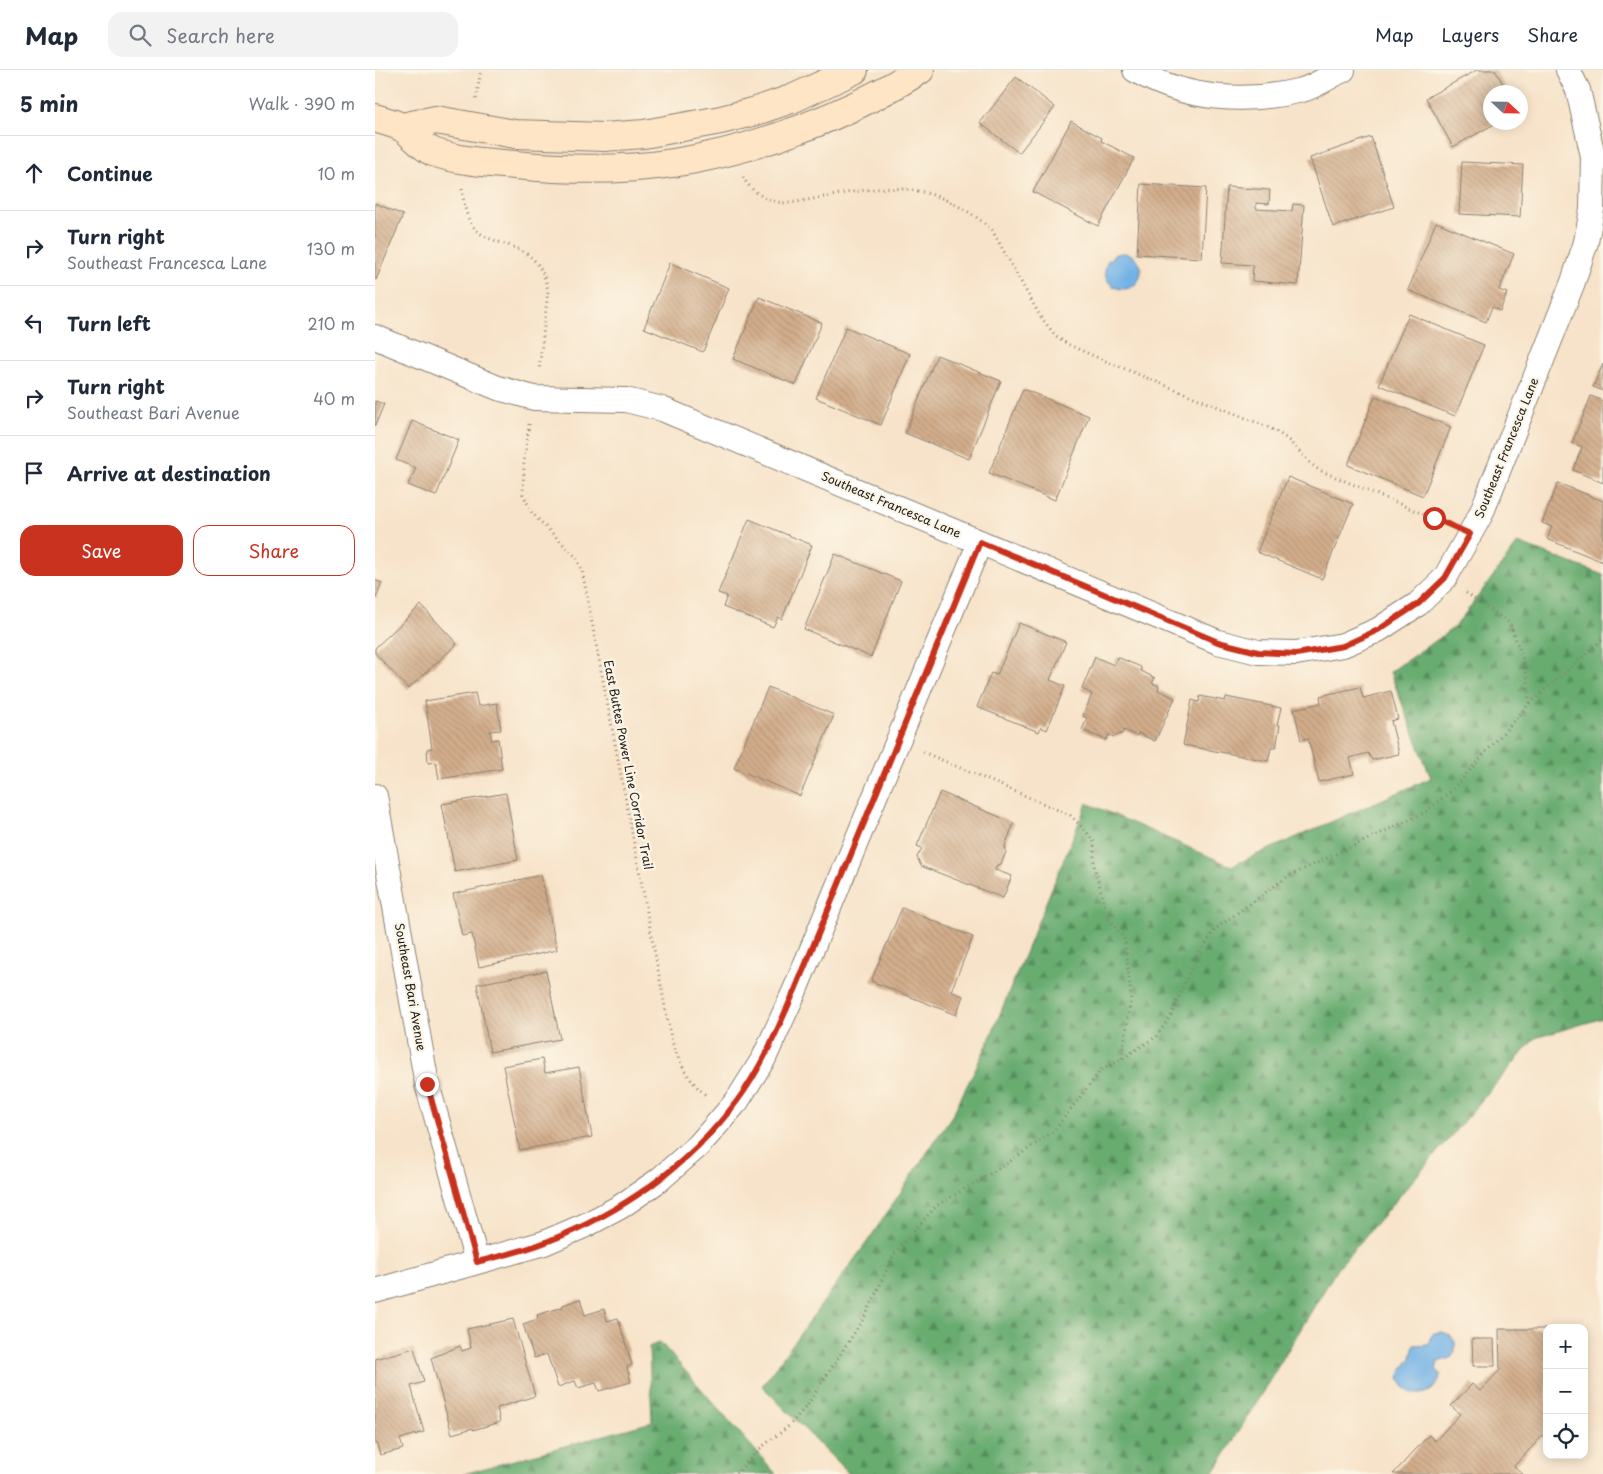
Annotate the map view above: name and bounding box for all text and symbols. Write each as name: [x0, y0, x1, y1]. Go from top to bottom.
search box: [108, 12, 458, 57]
text: Map: [25, 17, 78, 53]
icon: search: [126, 21, 154, 49]
text: Search here: [166, 21, 275, 49]
text: Map: [1375, 21, 1414, 48]
text: Layers: [1442, 21, 1499, 48]
text: Share: [1527, 21, 1578, 48]
north arrow: [1483, 85, 1528, 130]
text: 5 min: [20, 87, 78, 119]
text: Walk · 390 m: [249, 91, 355, 115]
icon: ahead: [20, 159, 48, 187]
text: Continue: [67, 159, 153, 187]
text: 10 m: [318, 161, 355, 185]
text: Turn right: [67, 222, 165, 250]
icon: right: [20, 234, 48, 262]
text: 130 m: [307, 236, 355, 260]
text: Southeast Francesca Lane: [67, 250, 267, 274]
icon: left: [20, 309, 48, 337]
text: Turn left: [67, 309, 151, 337]
text: 210 m: [307, 311, 355, 335]
text: Turn right: [67, 372, 165, 400]
street label: Southeast Francesca Lane: [1470, 374, 1543, 521]
icon: right: [20, 384, 48, 412]
text: 40 m: [313, 386, 355, 410]
text: Southeast Bari Avenue: [67, 400, 240, 424]
icon: arrive: [20, 459, 48, 487]
text: Arrive at destination: [67, 459, 271, 487]
street label: Southeast Francesca Lane: [819, 466, 964, 542]
route start: [1423, 507, 1446, 530]
button: Save: [20, 525, 183, 576]
button: Share: [193, 525, 355, 576]
street label: East Buttes Power Line Corridor Trail: [600, 658, 658, 871]
street label: Southeast Bari Avenue: [391, 921, 431, 1053]
route end: [416, 1073, 439, 1096]
map controls: [1543, 1324, 1588, 1459]
button: +: [1543, 1324, 1588, 1369]
button: −: [1543, 1369, 1588, 1414]
button: locate: [1543, 1414, 1588, 1459]

